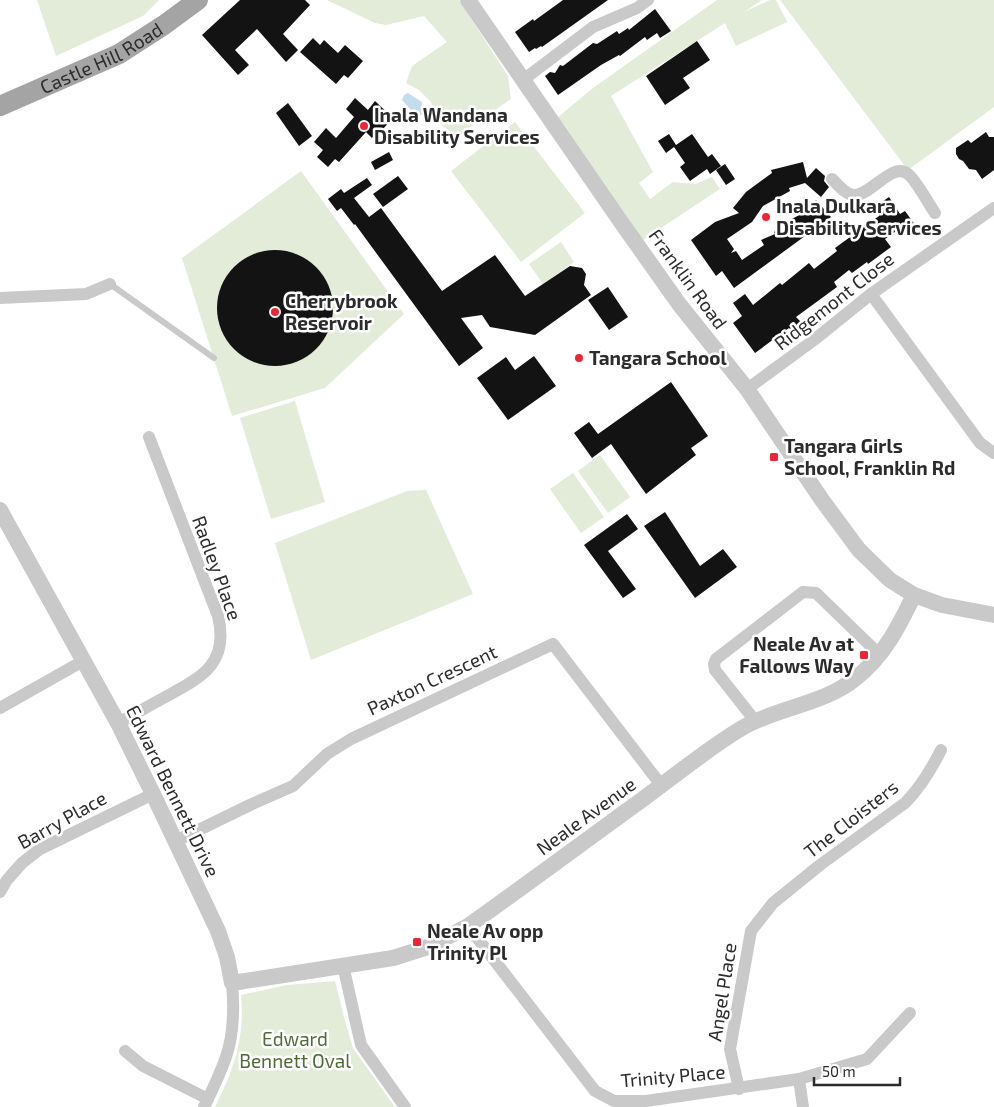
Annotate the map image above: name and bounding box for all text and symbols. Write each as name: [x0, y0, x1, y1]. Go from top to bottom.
street label: Castle Hill Road: [36, 17, 167, 98]
place label: Inala Wandana Disability Services: [374, 103, 540, 149]
marker: Inala Wandana Disability Services: [358, 120, 370, 132]
place label: Inala Dulkara Disability Services: [776, 194, 942, 240]
marker: Inala Dulkara Disability Services: [760, 211, 772, 223]
street label: Franklin Road: [644, 224, 732, 333]
street label: Ridgemont Close: [769, 247, 898, 354]
place label: Cherrybrook Reservoir: [285, 289, 398, 334]
marker: Cherrybrook Reservoir: [269, 306, 281, 318]
place label: Tangara School: [589, 346, 727, 369]
marker: Tangara School: [573, 352, 585, 364]
place label: Tangara Girls School, Franklin Rd: [784, 434, 955, 479]
marker: Tangara Girls School, Franklin Rd: [768, 451, 780, 463]
street label: Radley Place: [188, 513, 247, 623]
place label: Neale Av at Fallows Way: [739, 632, 854, 678]
street label: Paxton Crescent: [363, 639, 500, 720]
marker: Neale Av at Fallows Way: [858, 649, 870, 661]
street label: Edward Bennett Drive: [122, 701, 225, 880]
street label: Neale Avenue: [531, 772, 640, 859]
street label: The Cloisters: [799, 775, 902, 862]
street label: Barry Place: [13, 786, 110, 853]
place label: Neale Av opp Trinity Pl: [427, 919, 543, 965]
marker: Neale Av opp Trinity Pl: [411, 936, 423, 948]
street label: Angel Place: [702, 941, 741, 1043]
park label: Edward Bennett Oval: [239, 1027, 351, 1072]
scale bar: [814, 1054, 900, 1086]
street label: Trinity Place: [620, 1059, 726, 1092]
text: 50 m: [822, 1062, 856, 1080]

